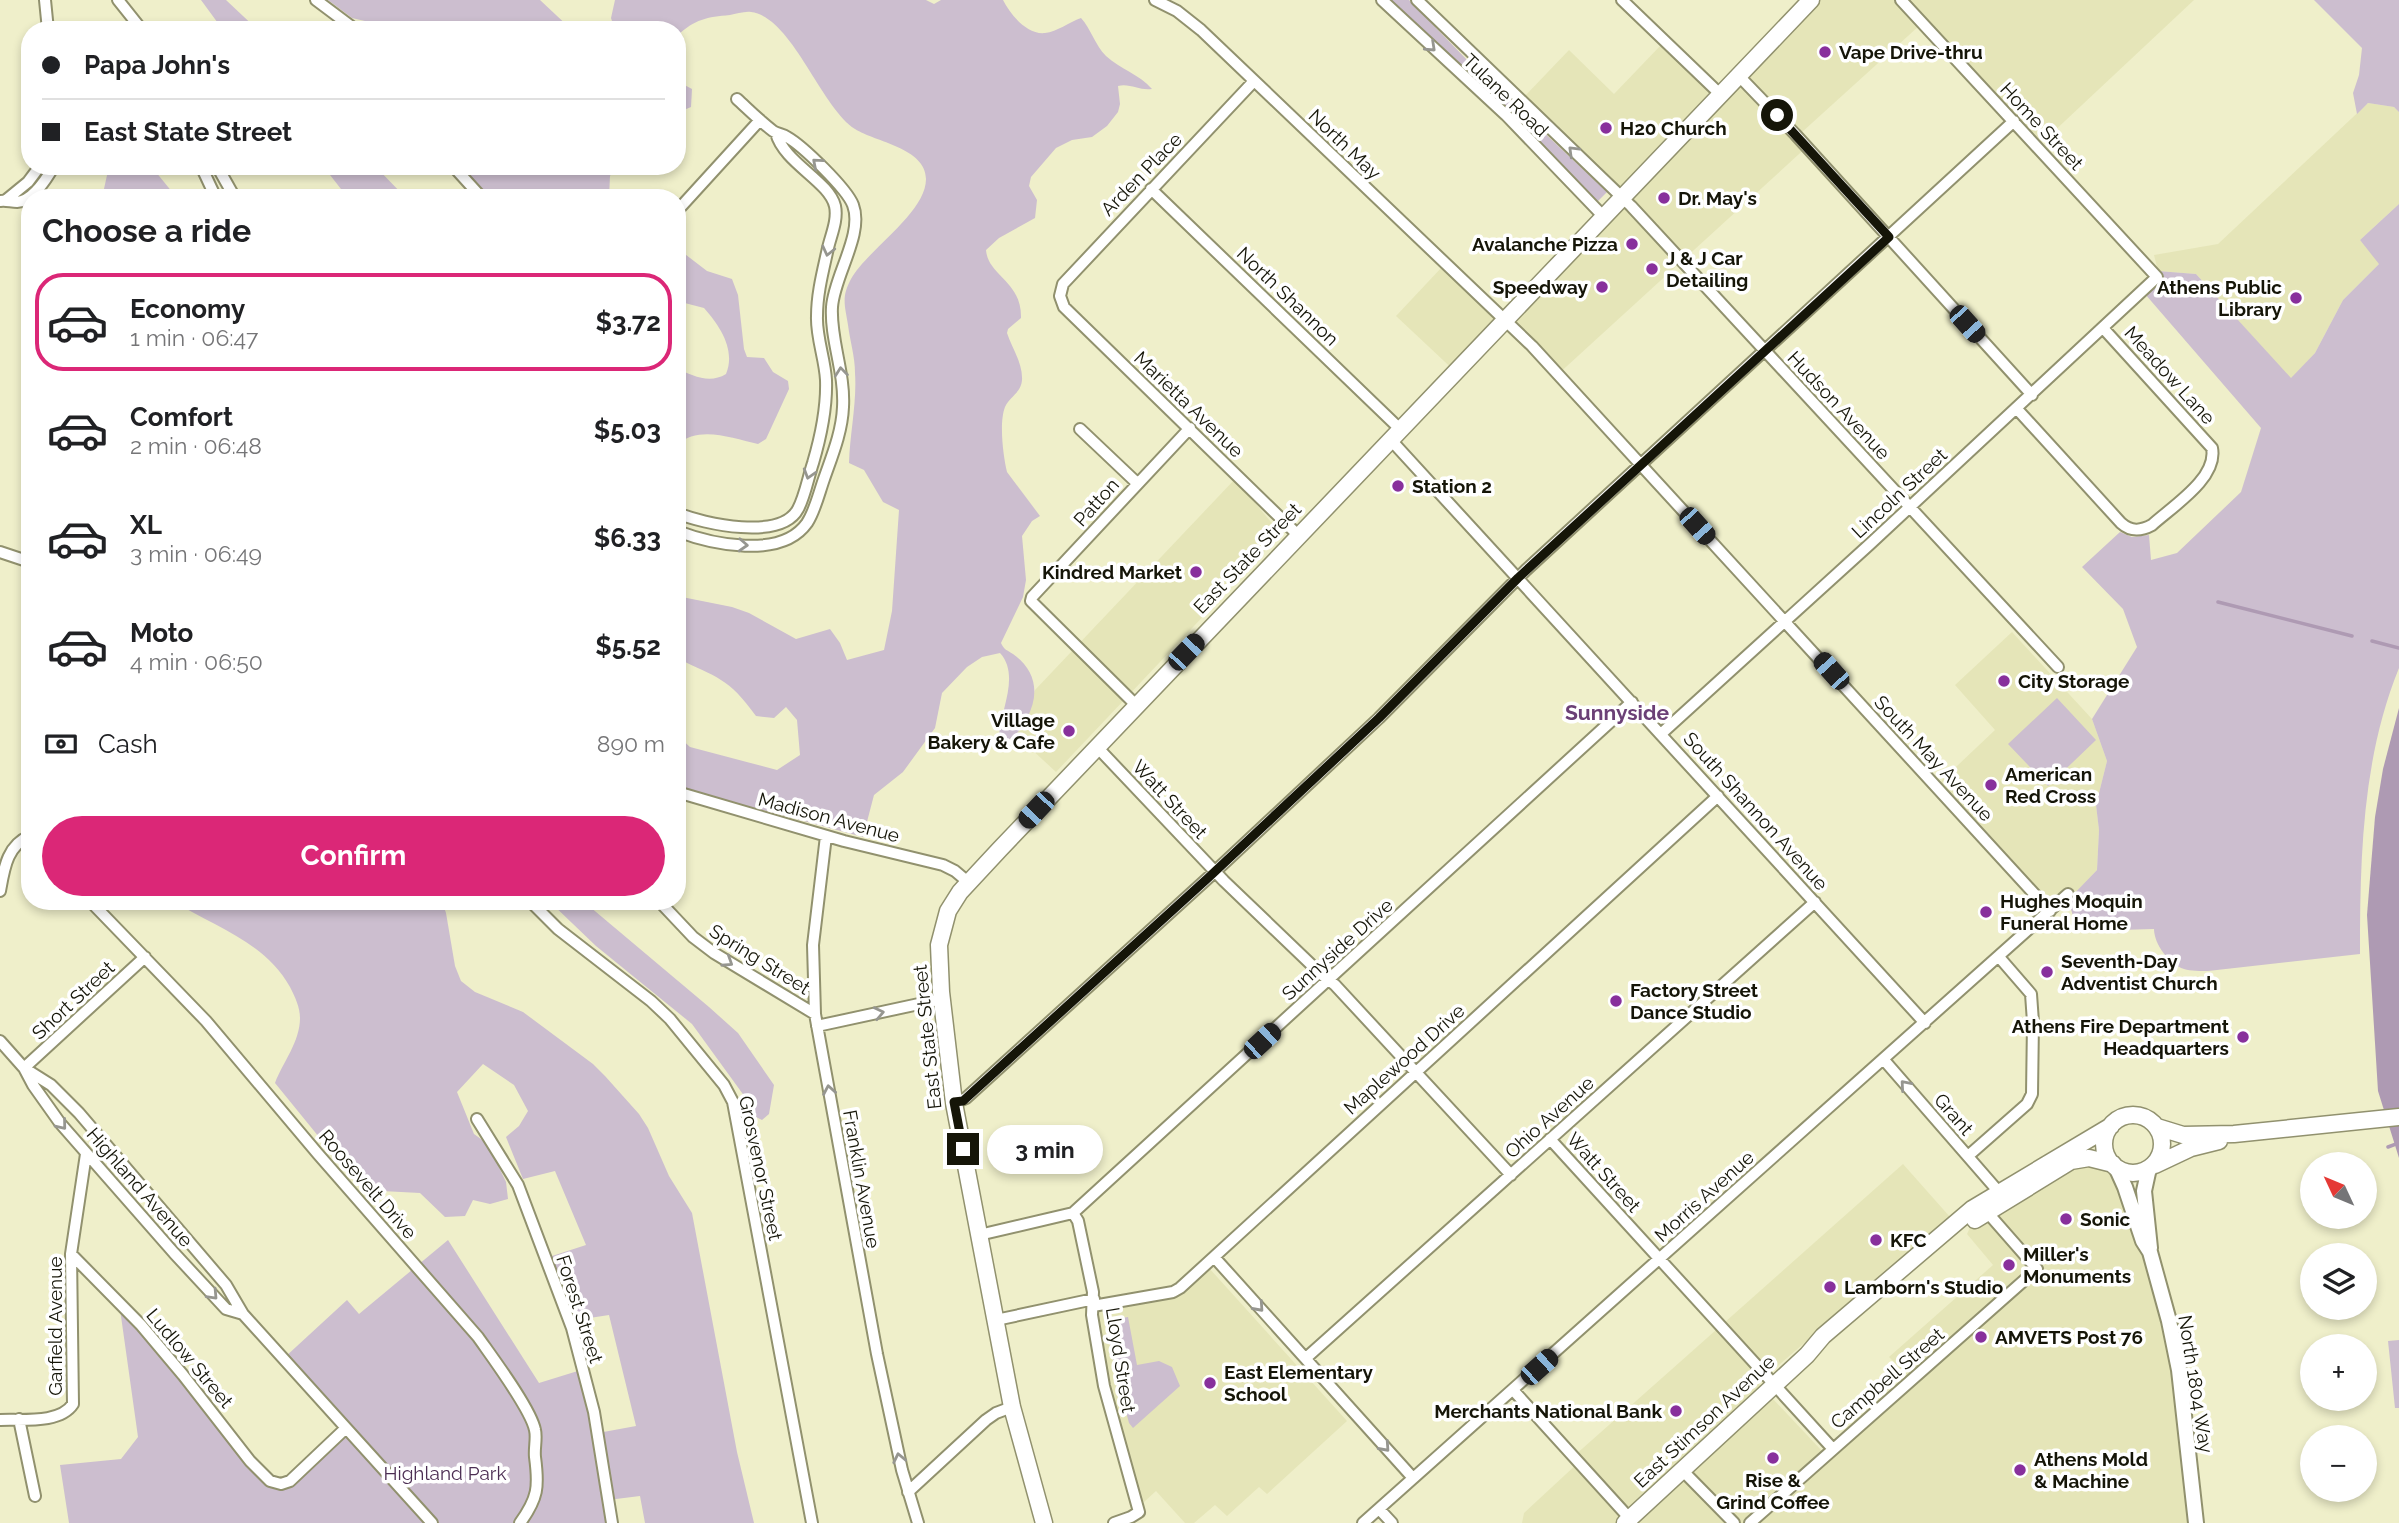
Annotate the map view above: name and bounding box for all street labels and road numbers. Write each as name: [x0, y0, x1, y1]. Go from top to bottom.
street label: Tulane Road: [1459, 49, 1553, 141]
street label: Home Street: [1996, 78, 2088, 175]
street label: North May: [1304, 104, 1386, 184]
street label: Arden Place: [1096, 128, 1186, 220]
street label: North Shannon: [1233, 242, 1343, 350]
street label: Meadow Lane: [2120, 321, 2220, 429]
street label: Marietta Avenue: [1130, 346, 1248, 462]
street label: Hudson Avenue: [1783, 346, 1895, 464]
street label: Lincoln Street: [1847, 443, 1951, 543]
street label: Patton: [1069, 473, 1123, 531]
street label: East State Street: [1189, 498, 1306, 618]
street label: South May Avenue: [1870, 691, 1998, 825]
street label: South Shannon Avenue: [1679, 728, 1833, 894]
street label: Watt Street: [1128, 755, 1212, 843]
street label: Madison Avenue: [756, 788, 902, 846]
street label: Sunnyside Drive: [1277, 894, 1397, 1004]
street label: Spring Street: [706, 919, 815, 999]
street label: Short Street: [27, 956, 119, 1044]
street label: East State Street: [908, 963, 946, 1110]
street label: Maplewood Drive: [1339, 999, 1469, 1119]
street label: Ohio Avenue: [1500, 1071, 1598, 1163]
street label: Grant: [1930, 1089, 1978, 1140]
street label: Grosvenor Street: [735, 1094, 787, 1243]
street label: Franklin Avenue: [839, 1108, 885, 1250]
street label: Highland Avenue: [82, 1123, 198, 1251]
street label: Roosevelt Drive: [315, 1125, 421, 1243]
street label: Watt Street: [1563, 1128, 1646, 1217]
street label: Morris Avenue: [1650, 1146, 1758, 1246]
street label: Forest Street: [552, 1252, 608, 1366]
street label: Garfield Avenue: [44, 1256, 66, 1396]
street label: Ludlow Street: [142, 1304, 238, 1413]
street label: Lloyd Street: [1102, 1306, 1140, 1415]
street label: North 1804 Way: [2174, 1313, 2218, 1455]
street label: Campbell Street: [1826, 1322, 1949, 1433]
street label: East Stimson Avenue: [1629, 1350, 1779, 1492]

